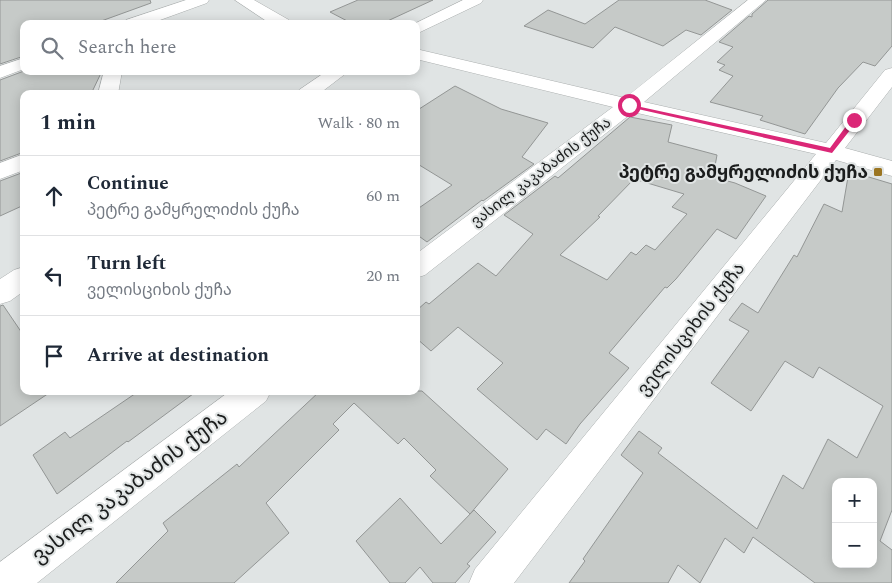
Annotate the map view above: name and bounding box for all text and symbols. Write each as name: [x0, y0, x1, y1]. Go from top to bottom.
search box: [20, 20, 420, 75]
text: Search here: [78, 33, 177, 62]
icon: search: [38, 34, 66, 62]
route start: [618, 94, 641, 117]
text: 1 min: [40, 107, 96, 139]
route end: [843, 109, 866, 132]
text: Walk · 80 m: [317, 111, 400, 135]
street label: ვასილ კაკაბაძის ქუჩა: [466, 111, 616, 233]
place label: პეტრე გამყრელიძის ქუჩა: [619, 159, 868, 186]
marker: პეტრე გამყრელიძის ქუჩა: [872, 166, 884, 178]
text: Continue: [87, 169, 169, 198]
icon: ahead: [40, 182, 68, 210]
text: 60 m: [366, 184, 400, 208]
text: პეტრე გამყრელიძის ქუჩა: [87, 198, 300, 222]
text: Turn left: [87, 249, 166, 278]
street label: ველისციხის ქუჩა: [630, 257, 752, 401]
icon: left: [40, 262, 68, 290]
text: 20 m: [366, 264, 400, 288]
text: ველისციხის ქუჩა: [87, 278, 232, 302]
text: Arrive at destination: [87, 341, 269, 370]
icon: arrive: [40, 342, 68, 370]
street label: ვასილ კაკაბაძის ქუჩა: [25, 402, 235, 572]
map controls: [832, 478, 877, 568]
button: +: [832, 478, 877, 523]
button: −: [832, 523, 877, 568]

